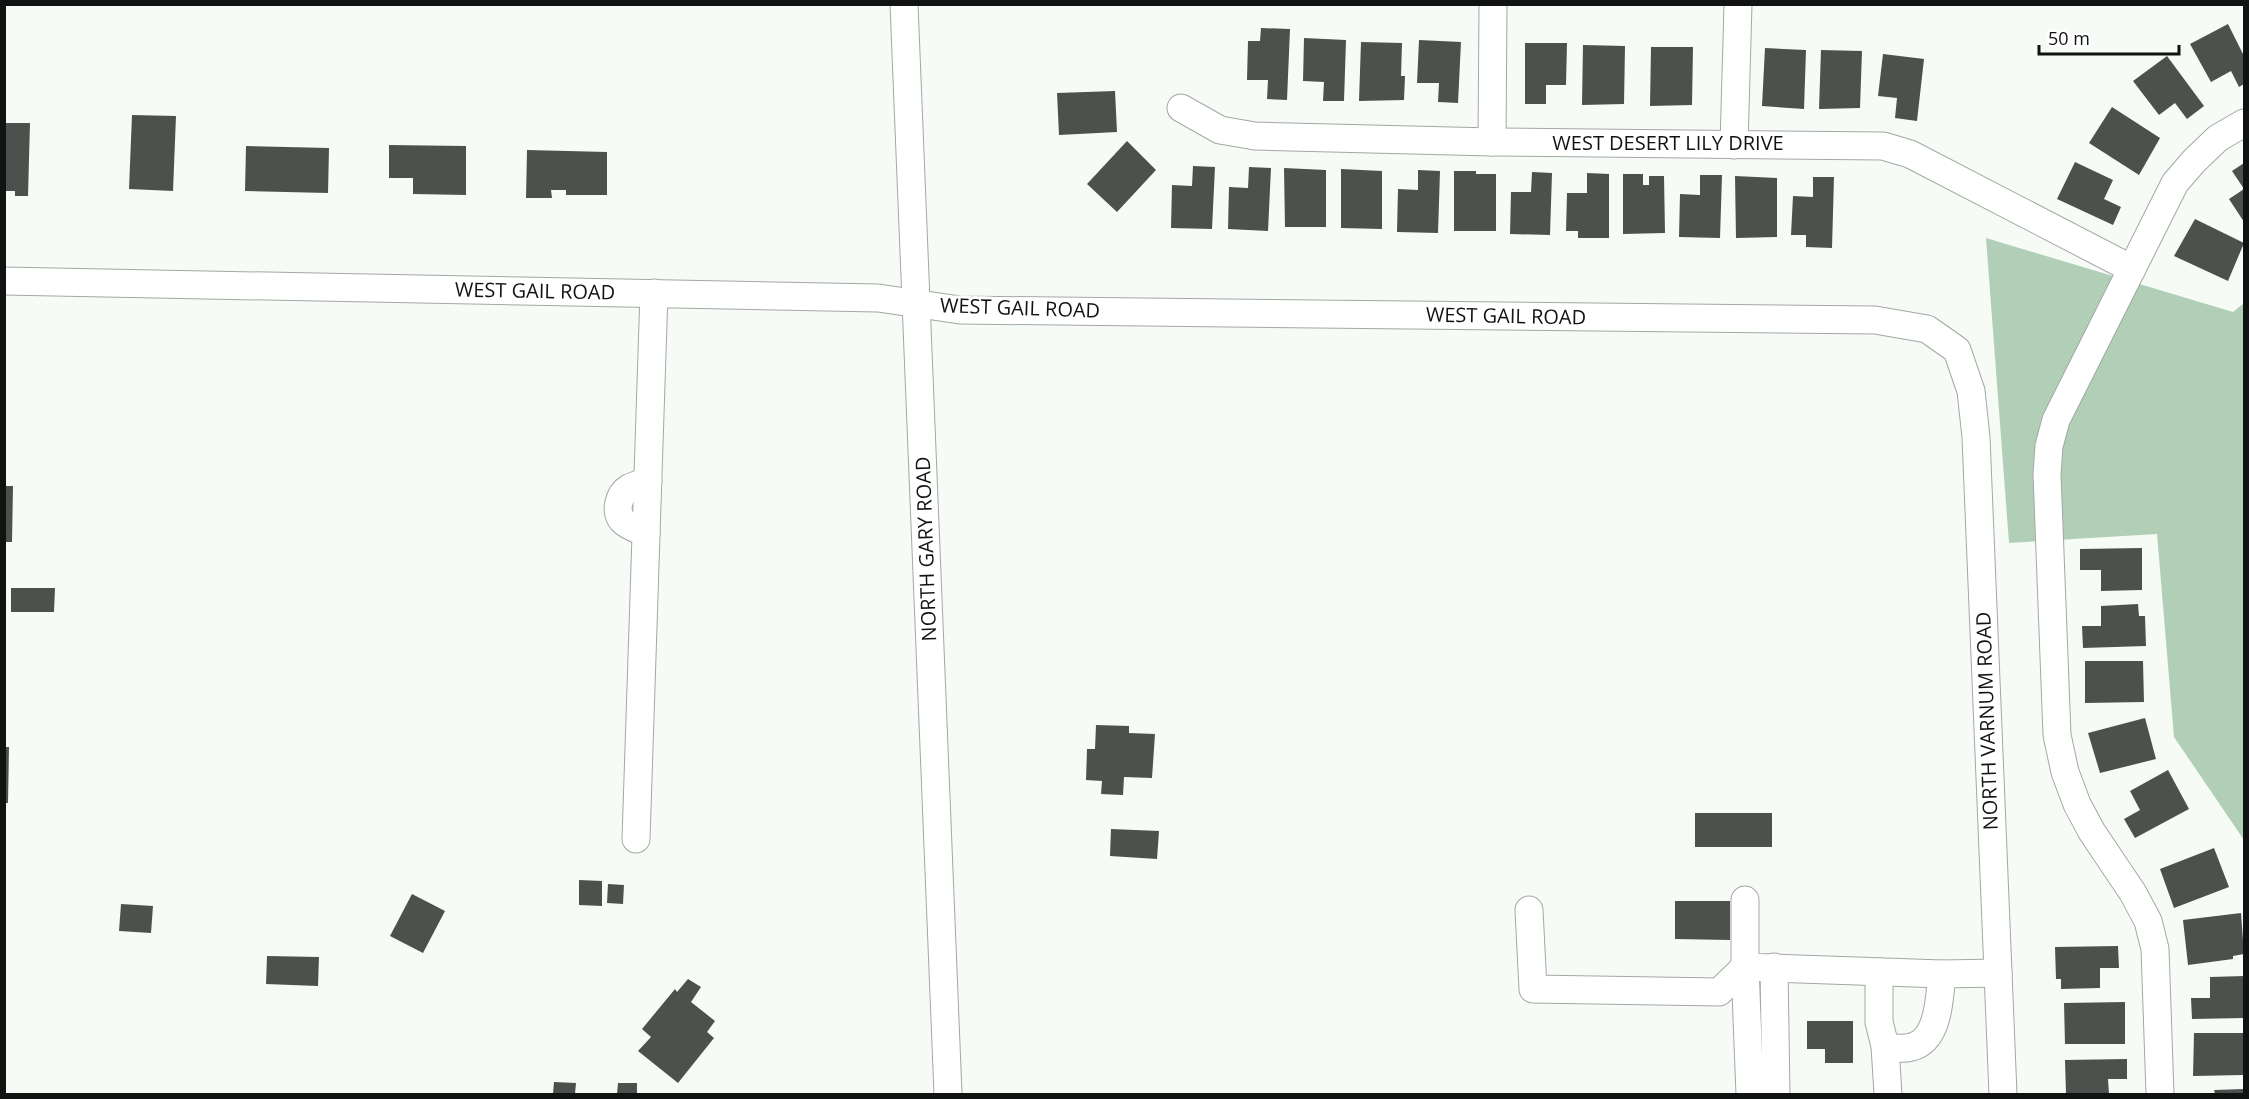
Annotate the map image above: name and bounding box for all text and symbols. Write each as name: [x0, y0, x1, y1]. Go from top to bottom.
scale bar: [2039, 18, 2178, 56]
text: 50 m: [2048, 26, 2090, 50]
street label: WEST DESERT LILY DRIVE: [1552, 129, 1784, 156]
street label: WEST GAIL ROAD: [455, 276, 615, 305]
street label: WEST GAIL ROAD: [939, 291, 1101, 324]
street label: WEST GAIL ROAD: [1426, 301, 1586, 330]
street label: NORTH GARY ROAD: [909, 456, 942, 642]
street label: NORTH VARNUM ROAD: [1969, 611, 2004, 831]

